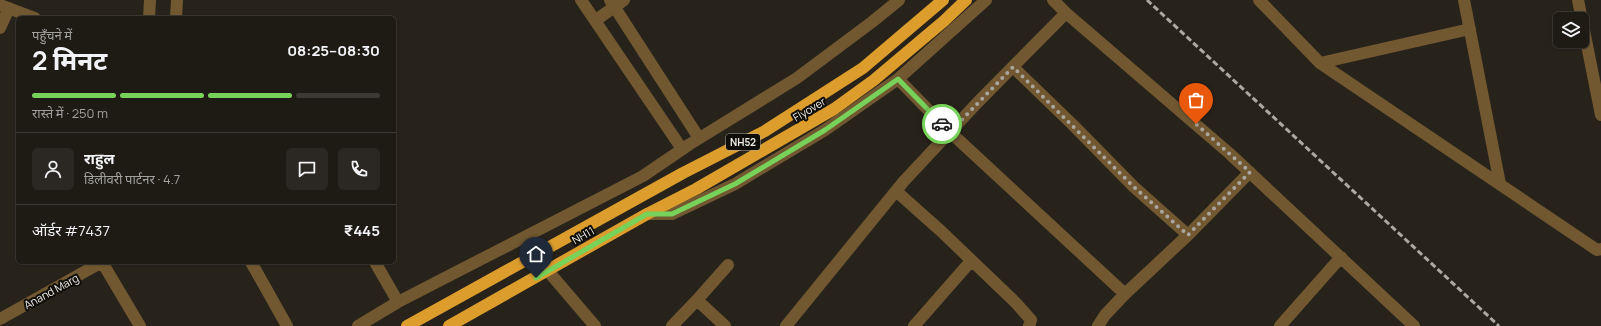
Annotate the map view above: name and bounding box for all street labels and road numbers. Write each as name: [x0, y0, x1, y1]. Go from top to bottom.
street label: Flyover: [790, 93, 828, 125]
road number: NH52: [726, 134, 760, 150]
street label: NH11: [569, 223, 597, 247]
street label: Anand Marg: [21, 270, 81, 312]

